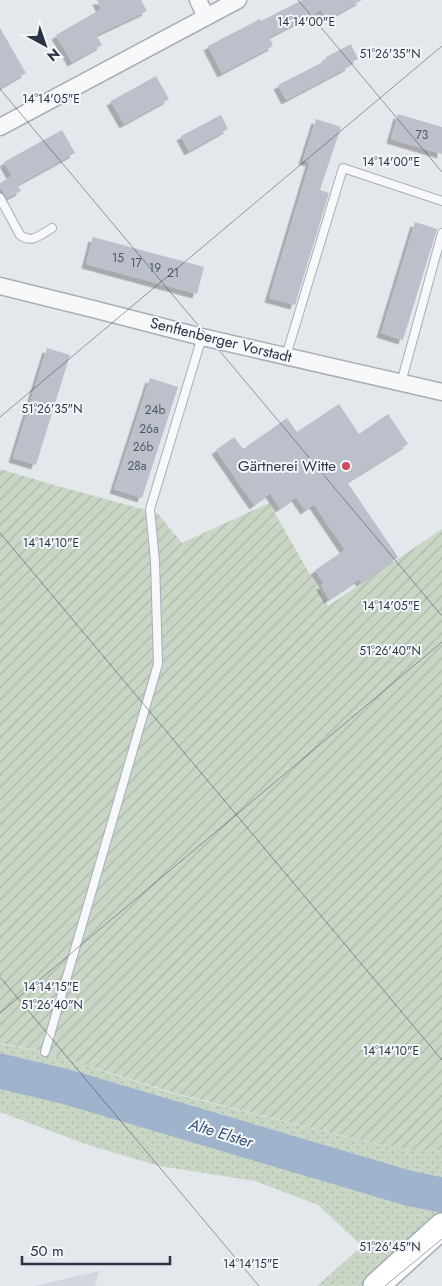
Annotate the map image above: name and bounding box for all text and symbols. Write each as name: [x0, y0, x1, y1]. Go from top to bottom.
text: 14°14'00"E: [277, 13, 335, 31]
north arrow: [20, 20, 70, 70]
text: N: [43, 44, 64, 66]
text: 51°26'35"N: [360, 45, 420, 63]
text: 14°14'05"E: [22, 90, 80, 108]
house number: 73: [416, 126, 429, 144]
text: 14°14'00"E: [362, 153, 420, 171]
house number: 15: [112, 249, 124, 267]
house number: 17: [130, 254, 143, 272]
house number: 19: [149, 259, 161, 277]
house number: 21: [167, 264, 179, 282]
street label: Senftenberger Vorstadt: [148, 312, 295, 368]
text: 51°26'35"N: [22, 400, 82, 418]
house number: 24b: [145, 401, 165, 419]
house number: 26a: [139, 420, 159, 438]
house number: 26b: [133, 438, 153, 456]
place label: Gärtnerei Witte: [238, 455, 336, 477]
house number: 28a: [127, 457, 147, 475]
marker: Gärtnerei Witte: [340, 460, 352, 472]
text: 14°14'10"E: [23, 534, 79, 552]
text: 14°14'05"E: [362, 597, 420, 615]
text: 51°26'40"N: [359, 642, 421, 660]
text: 14°14'15"E: [23, 978, 79, 996]
text: 51°26'40"N: [21, 996, 83, 1014]
text: 14°14'10"E: [363, 1042, 419, 1060]
water label: Alte Elster: [185, 1112, 257, 1154]
scale bar: [22, 1234, 170, 1266]
text: 51°26'45"N: [359, 1238, 421, 1256]
text: 50 m: [30, 1240, 64, 1262]
text: 14°14'15"E: [223, 1255, 279, 1273]

